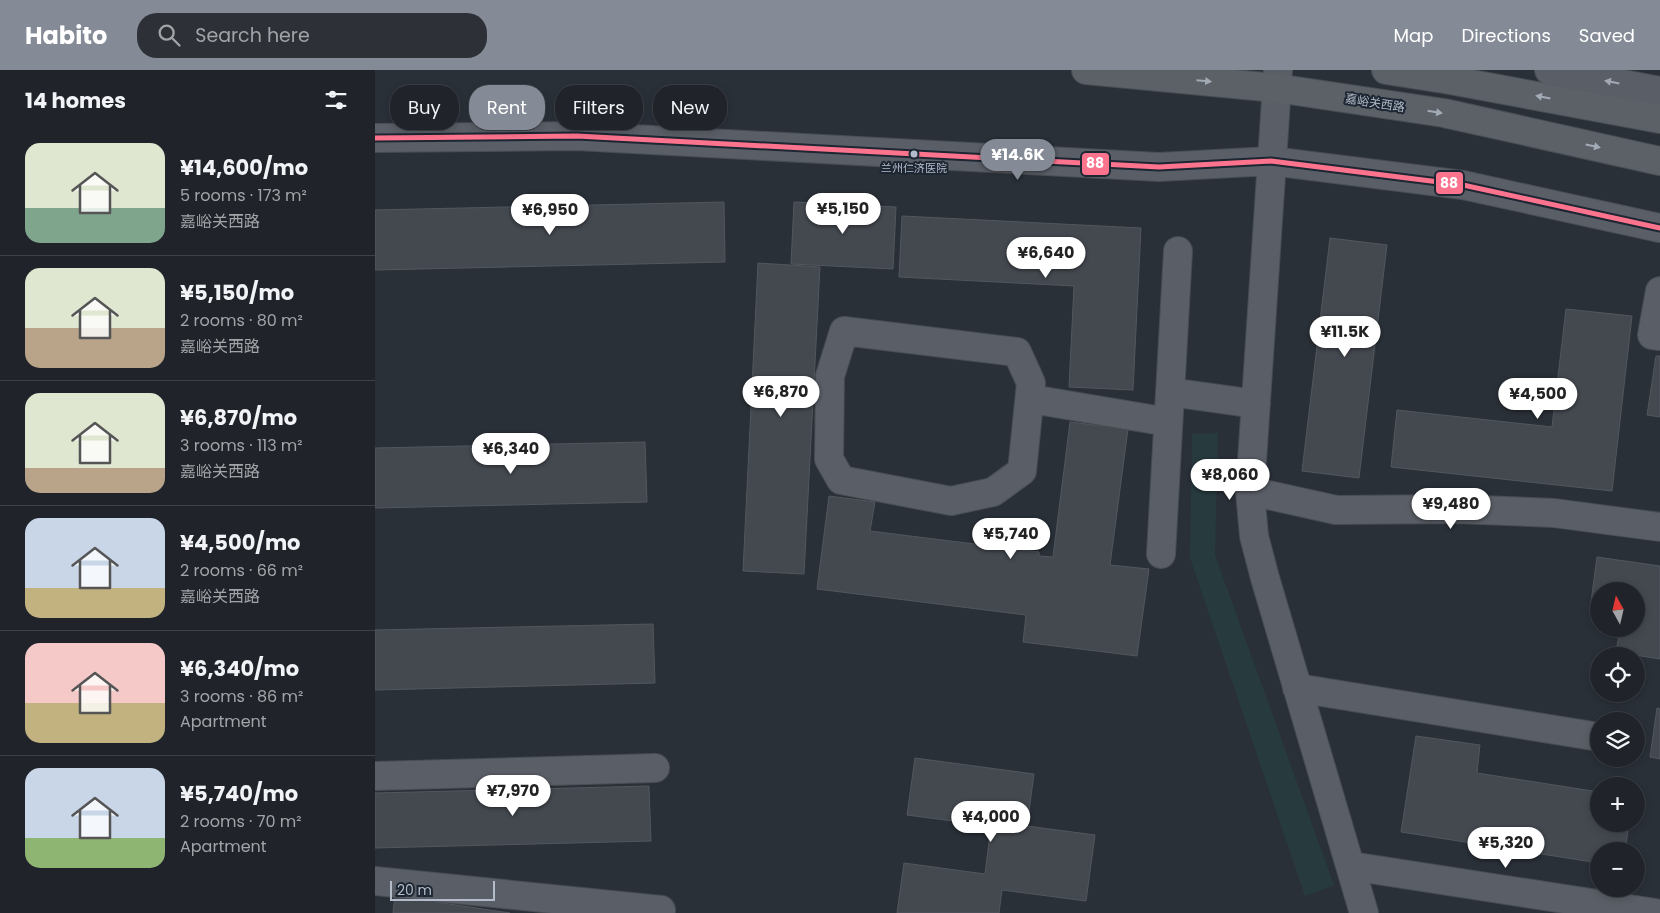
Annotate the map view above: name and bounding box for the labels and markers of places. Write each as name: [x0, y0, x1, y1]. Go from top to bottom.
pin: ¥14.6K: [977, 138, 1059, 181]
marker: 兰州仁济医院: [909, 149, 919, 159]
place label: 兰州仁济医院: [881, 160, 947, 176]
pin: ¥5,150: [802, 192, 884, 235]
pin: ¥6,950: [509, 194, 591, 236]
pin: ¥6,640: [1005, 236, 1087, 279]
pin: ¥11.5K: [1304, 316, 1386, 358]
pin: ¥6,870: [740, 376, 822, 418]
pin: ¥4,500: [1497, 378, 1579, 420]
pin: ¥6,340: [470, 432, 552, 475]
pin: ¥8,060: [1189, 458, 1271, 501]
pin: ¥9,480: [1410, 488, 1492, 530]
pin: ¥5,740: [970, 518, 1052, 560]
pin: ¥7,970: [472, 774, 554, 817]
pin: ¥4,000: [950, 800, 1032, 843]
pin: ¥5,320: [1465, 826, 1547, 869]

